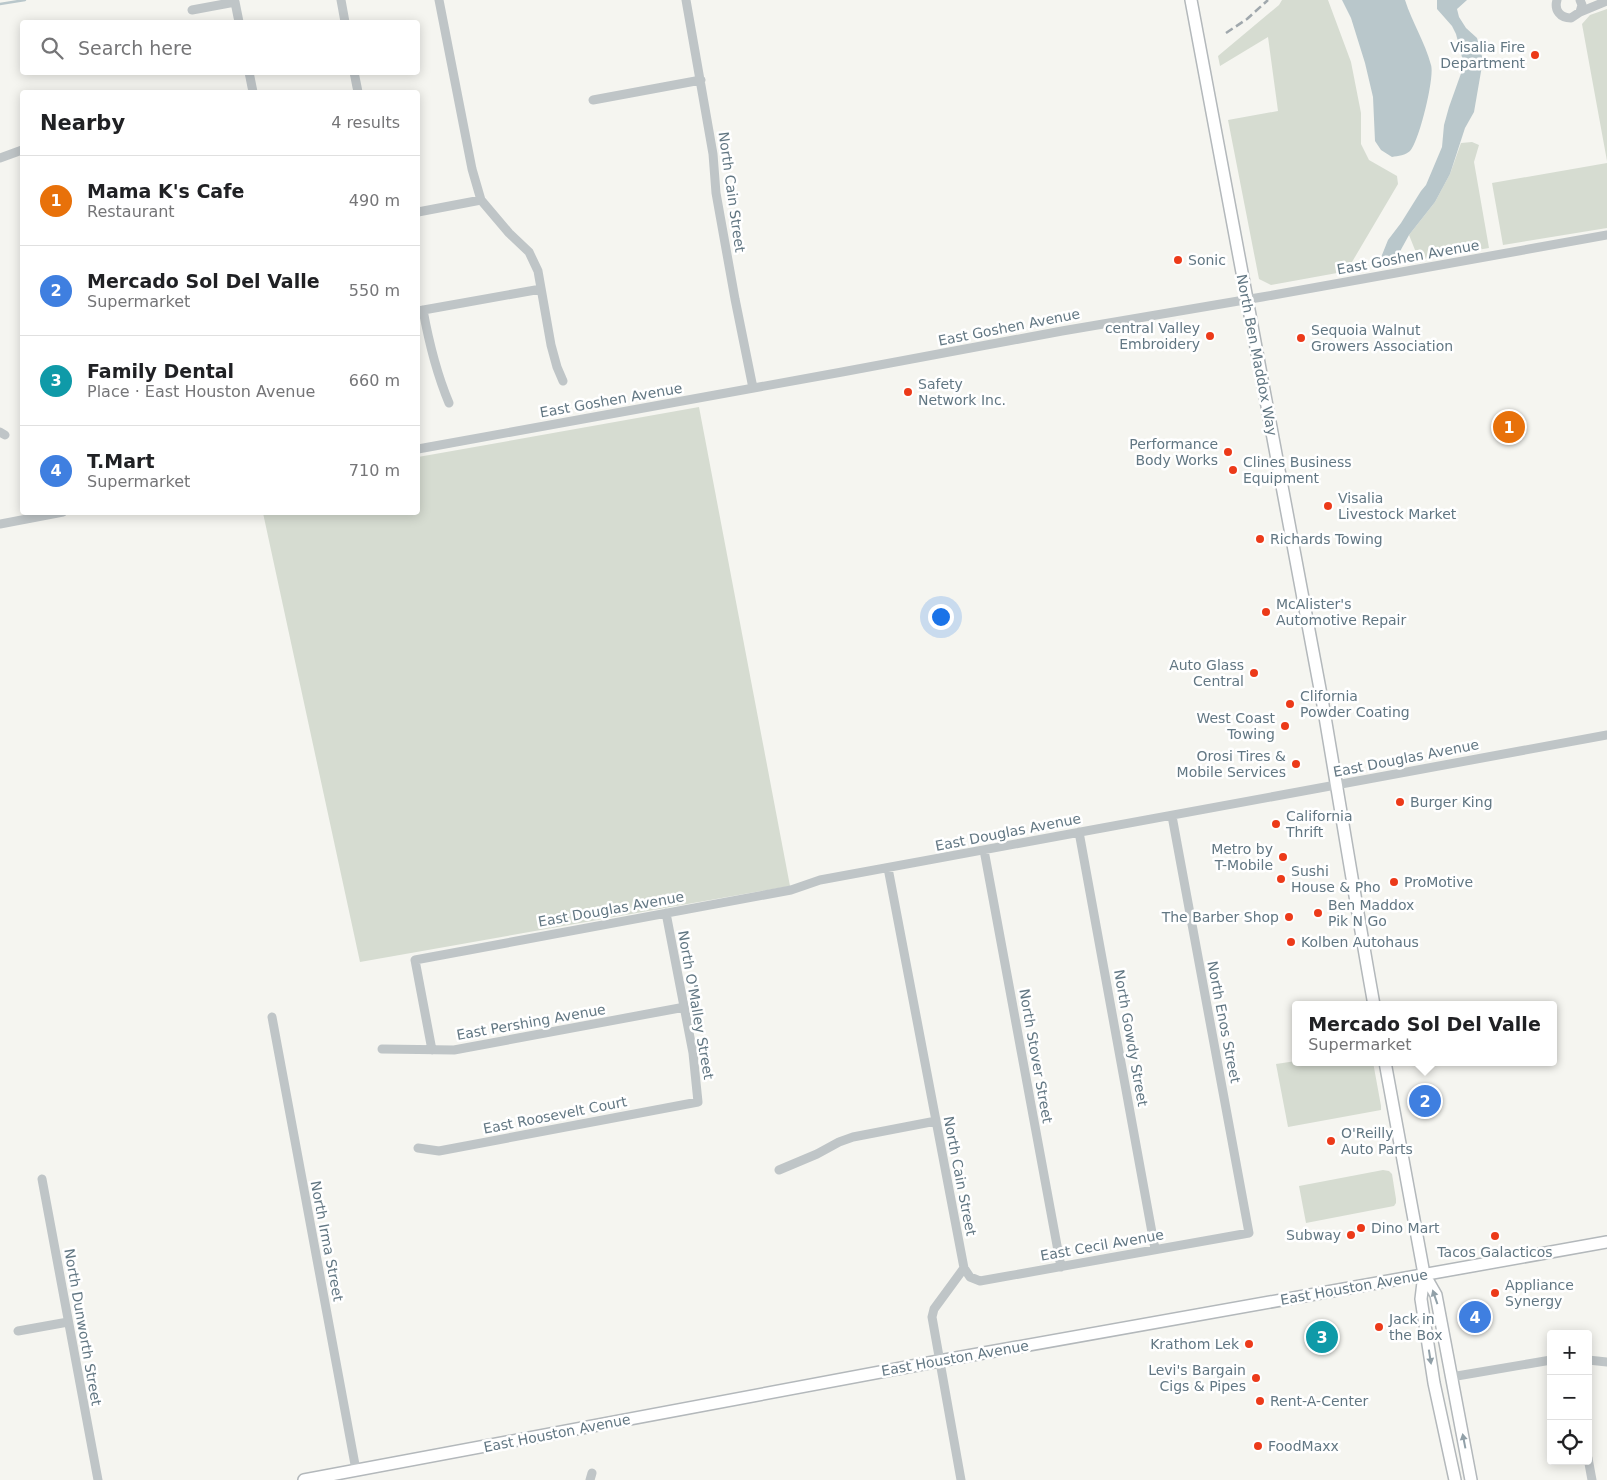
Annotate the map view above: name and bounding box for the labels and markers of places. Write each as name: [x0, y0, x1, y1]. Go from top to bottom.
place label: Visalia Fire Department: [1440, 39, 1526, 71]
marker: Visalia Fire Department: [1529, 49, 1541, 61]
place label: Sonic: [1188, 252, 1226, 268]
marker: Sonic: [1172, 254, 1184, 266]
place label: central Valley Embroidery: [1105, 320, 1200, 352]
place label: Sequoia Walnut Growers Association: [1311, 322, 1453, 354]
marker: central Valley Embroidery: [1204, 330, 1216, 342]
marker: Sequoia Walnut Growers Association: [1295, 332, 1307, 344]
place label: Safety Network Inc.: [918, 376, 1006, 408]
marker: Safety Network Inc.: [902, 386, 914, 398]
pin: 1: [1493, 408, 1525, 446]
place label: Performance Body Works: [1129, 436, 1218, 468]
marker: Performance Body Works: [1222, 446, 1234, 458]
place label: Clines Business Equipment: [1243, 454, 1352, 486]
marker: Clines Business Equipment: [1227, 464, 1239, 476]
place label: Visalia Livestock Market: [1338, 490, 1457, 522]
marker: Visalia Livestock Market: [1322, 500, 1334, 512]
place label: Richards Towing: [1270, 531, 1383, 547]
marker: Richards Towing: [1254, 533, 1266, 545]
place label: McAlister's Automotive Repair: [1276, 596, 1407, 628]
marker: McAlister's Automotive Repair: [1260, 606, 1272, 618]
place label: Auto Glass Central: [1169, 657, 1244, 689]
marker: Auto Glass Central: [1248, 667, 1260, 679]
place label: Clifornia Powder Coating: [1300, 688, 1410, 720]
marker: Clifornia Powder Coating: [1284, 698, 1296, 710]
place label: West Coast Towing: [1196, 710, 1276, 742]
marker: West Coast Towing: [1279, 720, 1291, 732]
place label: Orosi Tires & Mobile Services: [1177, 748, 1286, 780]
marker: Orosi Tires & Mobile Services: [1290, 758, 1302, 770]
place label: Burger King: [1410, 794, 1493, 810]
marker: Burger King: [1394, 796, 1406, 808]
place label: California Thrift: [1285, 808, 1352, 840]
marker: California Thrift: [1270, 818, 1282, 830]
place label: Metro by T-Mobile: [1211, 841, 1273, 873]
marker: Metro by T-Mobile: [1277, 851, 1289, 863]
place label: Sushi House & Pho: [1291, 863, 1381, 895]
marker: Sushi House & Pho: [1275, 873, 1287, 885]
place label: ProMotive: [1404, 874, 1473, 890]
marker: ProMotive: [1388, 876, 1400, 888]
place label: Ben Maddox Pik N Go: [1328, 897, 1414, 929]
marker: Ben Maddox Pik N Go: [1312, 907, 1324, 919]
place label: The Barber Shop: [1161, 909, 1279, 925]
marker: The Barber Shop: [1283, 911, 1295, 923]
place label: Kolben Autohaus: [1301, 934, 1419, 950]
marker: Kolben Autohaus: [1285, 936, 1297, 948]
pin: 2: [1409, 1082, 1441, 1120]
place label: O'Reilly Auto Parts: [1341, 1125, 1413, 1157]
marker: O'Reilly Auto Parts: [1325, 1135, 1337, 1147]
place label: Dino Mart: [1371, 1220, 1440, 1236]
marker: Dino Mart: [1355, 1222, 1367, 1234]
place label: Subway: [1286, 1227, 1341, 1243]
marker: Subway: [1345, 1229, 1357, 1241]
marker: Tacos Galacticos: [1489, 1230, 1501, 1242]
place label: Tacos Galacticos: [1436, 1244, 1553, 1260]
place label: Appliance Synergy: [1505, 1277, 1574, 1309]
marker: Appliance Synergy: [1489, 1287, 1501, 1299]
pin: 4: [1459, 1298, 1491, 1336]
place label: Jack in the Box: [1388, 1311, 1442, 1343]
pin: 3: [1306, 1318, 1338, 1356]
marker: Jack in the Box: [1373, 1321, 1385, 1333]
place label: Krathom Lek: [1150, 1336, 1240, 1352]
marker: Krathom Lek: [1243, 1338, 1255, 1350]
place label: Levi's Bargain Cigs & Pipes: [1148, 1362, 1246, 1394]
marker: Levi's Bargain Cigs & Pipes: [1250, 1372, 1262, 1384]
place label: Rent-A-Center: [1270, 1393, 1369, 1409]
marker: Rent-A-Center: [1254, 1395, 1266, 1407]
place label: FoodMaxx: [1268, 1438, 1339, 1454]
marker: FoodMaxx: [1252, 1440, 1264, 1452]

